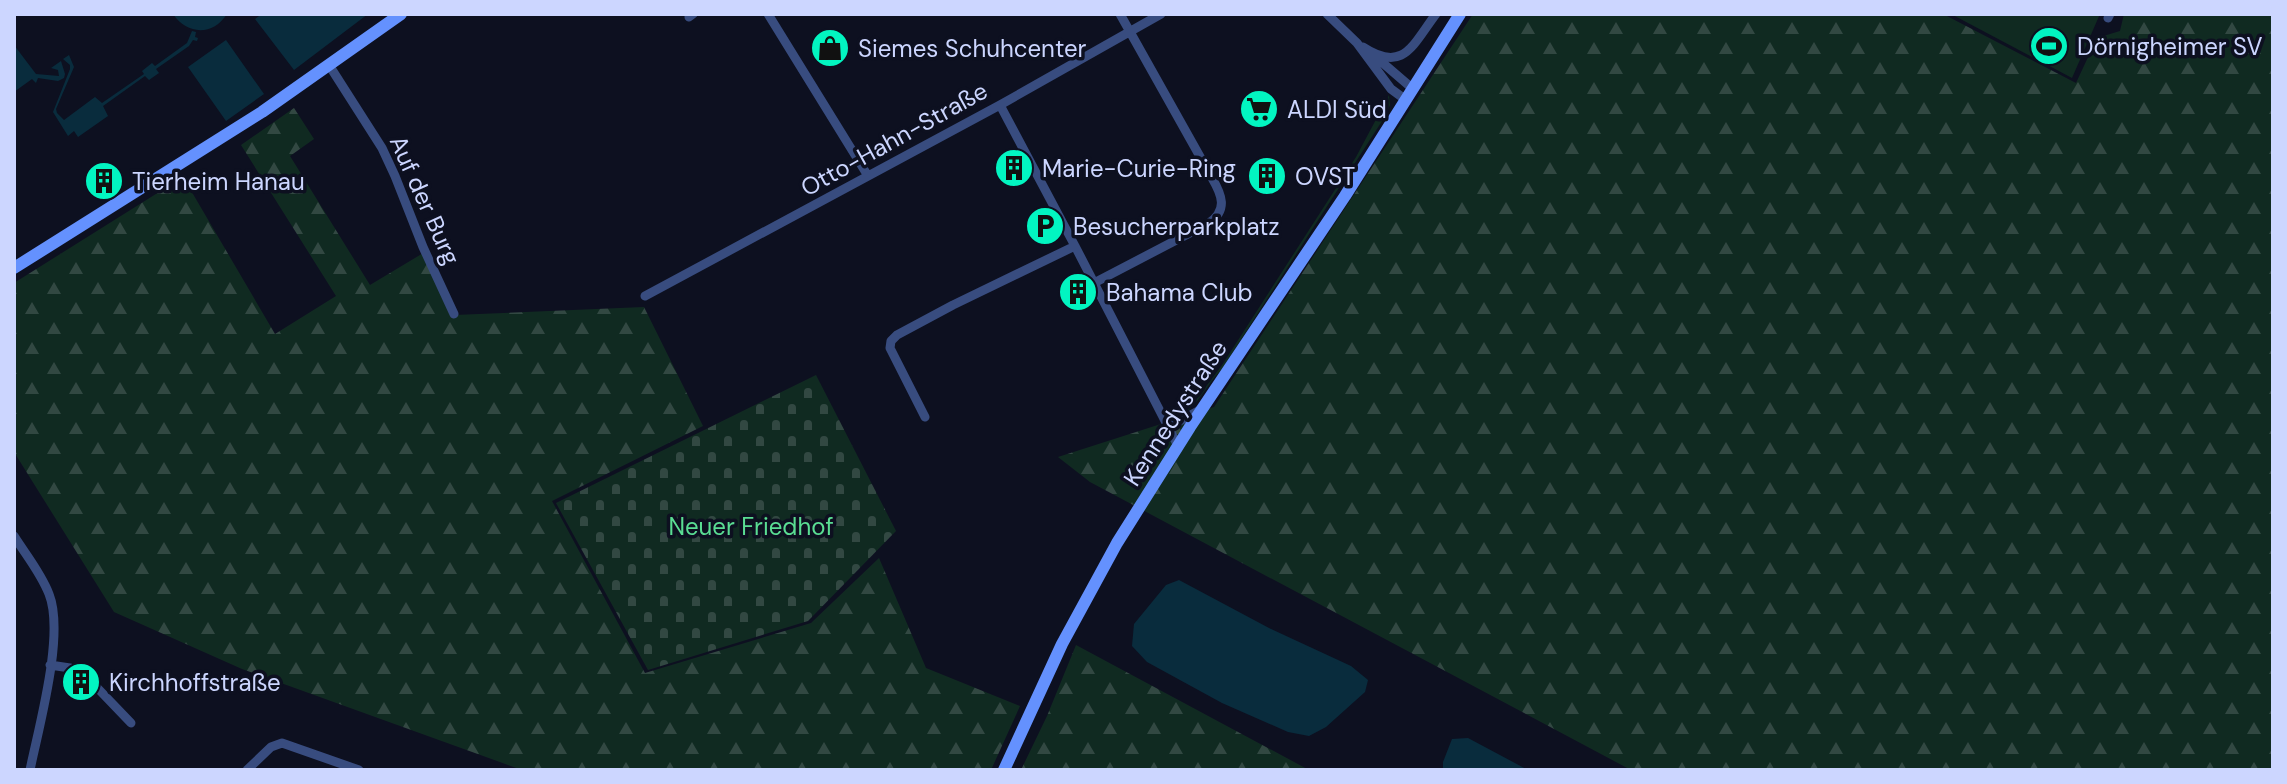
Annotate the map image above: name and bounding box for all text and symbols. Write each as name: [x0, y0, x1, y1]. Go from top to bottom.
sports icon: Dörnigheimer SV: [2028, 25, 2070, 67]
shop icon: Siemes Schuhcenter: [809, 27, 851, 69]
place label: Dörnigheimer SV: [2077, 31, 2263, 62]
place label: Siemes Schuhcenter: [858, 33, 1087, 64]
street label: Otto-Hahn-Straße: [795, 75, 993, 203]
supermarket icon: ALDI Süd: [1238, 88, 1280, 130]
place label: ALDI Süd: [1287, 94, 1387, 125]
street label: Auf der Burg: [383, 131, 467, 269]
building icon: Marie-Curie-Ring: [993, 147, 1035, 189]
place label: Marie-Curie-Ring: [1042, 153, 1236, 184]
building icon: OVST: [1246, 155, 1288, 197]
building icon: Tierheim Hanau: [83, 160, 125, 202]
place label: OVST: [1295, 161, 1355, 192]
place label: Tierheim Hanau: [132, 166, 305, 197]
parking icon: Besucherparkplatz: [1024, 205, 1066, 247]
place label: Besucherparkplatz: [1073, 211, 1280, 242]
building icon: Bahama Club: [1057, 271, 1099, 313]
place label: Bahama Club: [1106, 277, 1253, 308]
street label: Kennedystraße: [1116, 334, 1234, 492]
park label: Neuer Friedhof: [668, 511, 834, 542]
building icon: Kirchhoffstraße: [60, 661, 102, 703]
place label: Kirchhoffstraße: [109, 667, 281, 698]

